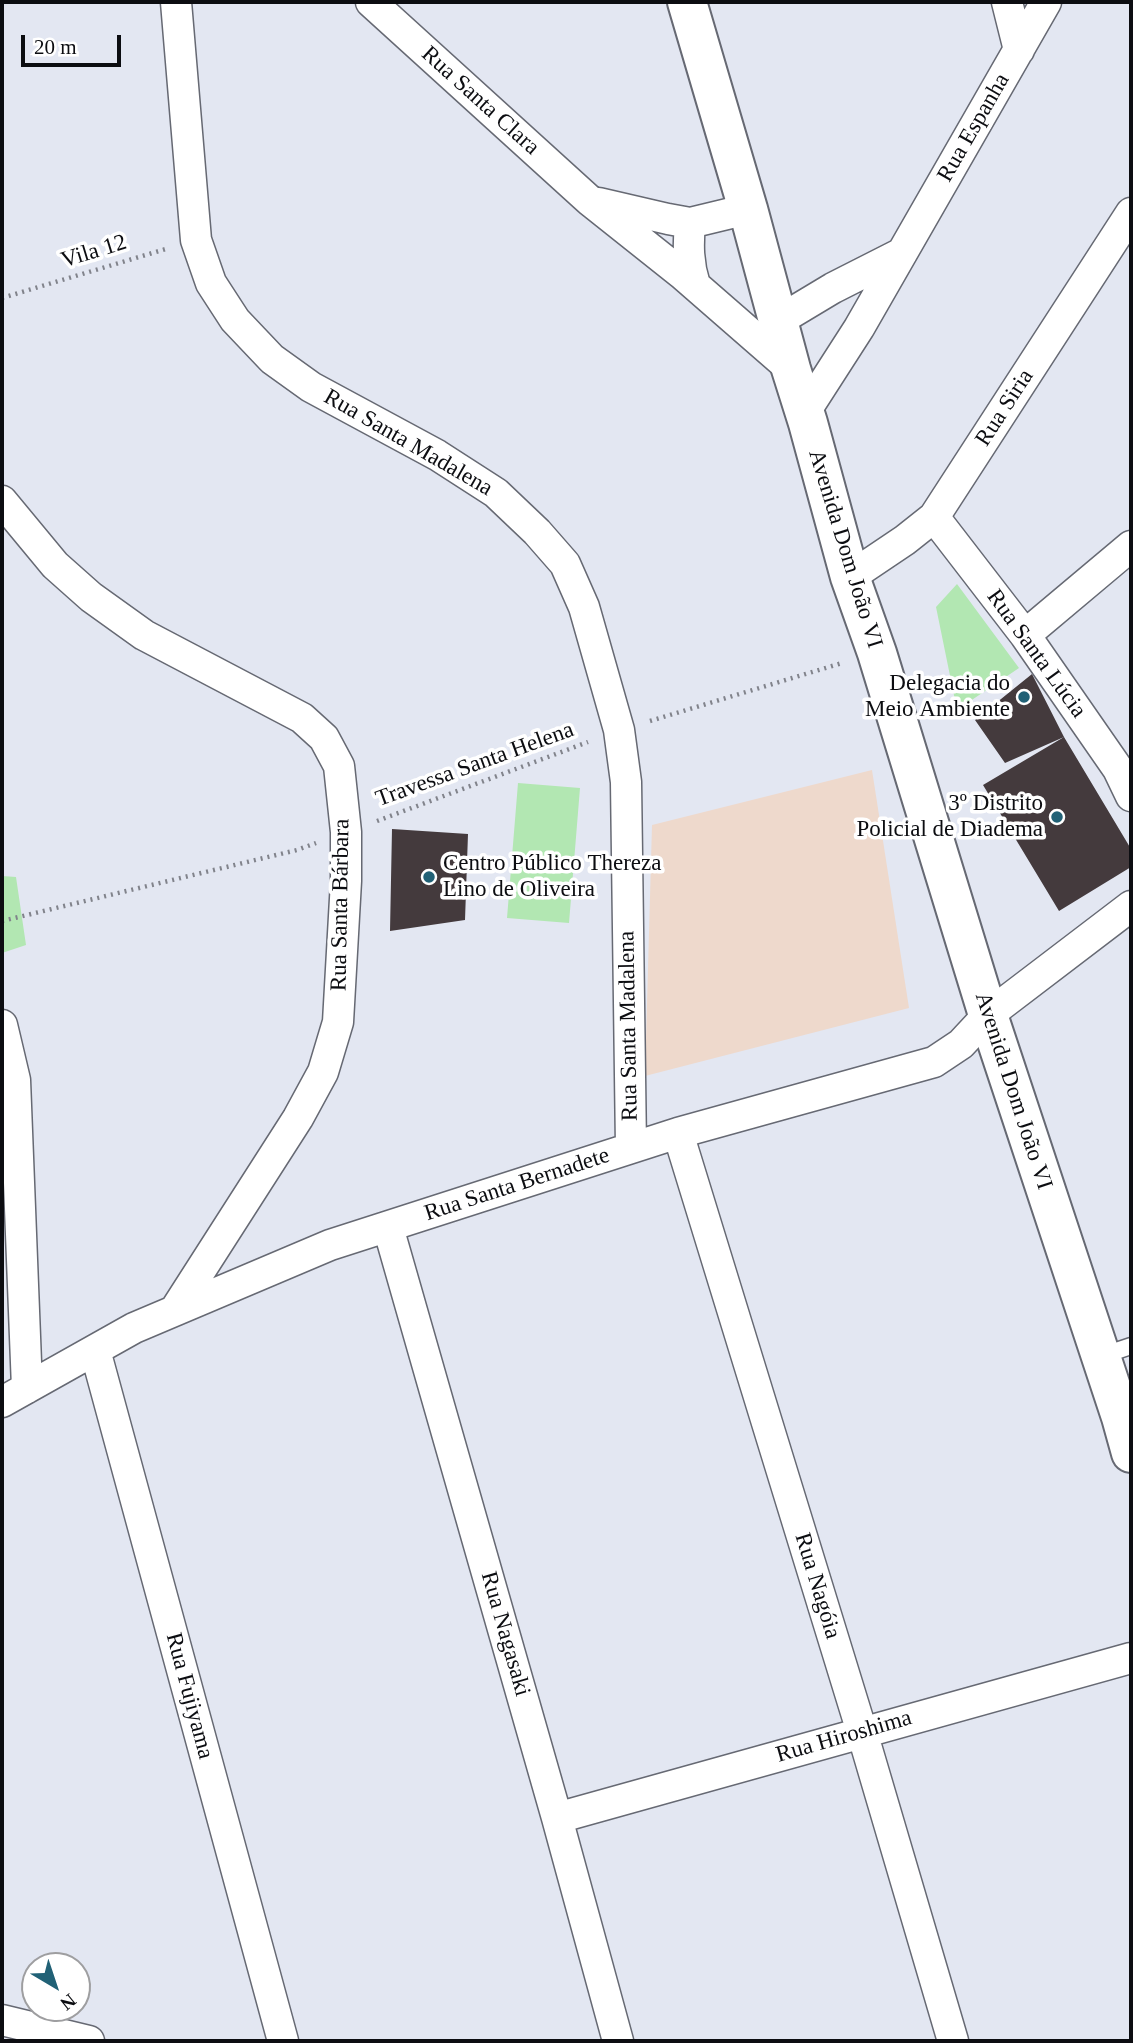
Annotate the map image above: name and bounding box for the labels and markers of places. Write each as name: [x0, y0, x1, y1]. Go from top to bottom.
place label: Delegacia do Meio Ambiente: [865, 670, 1010, 724]
marker: Delegacia do Meio Ambiente: [1016, 689, 1032, 705]
place label: 3º Distrito Policial de Diadema: [857, 790, 1043, 844]
marker: 3º Distrito Policial de Diadema: [1049, 809, 1065, 825]
place label: Centro Público Thereza Lino de Oliveira: [443, 850, 661, 904]
marker: Centro Público Thereza Lino de Oliveira: [421, 869, 437, 885]

